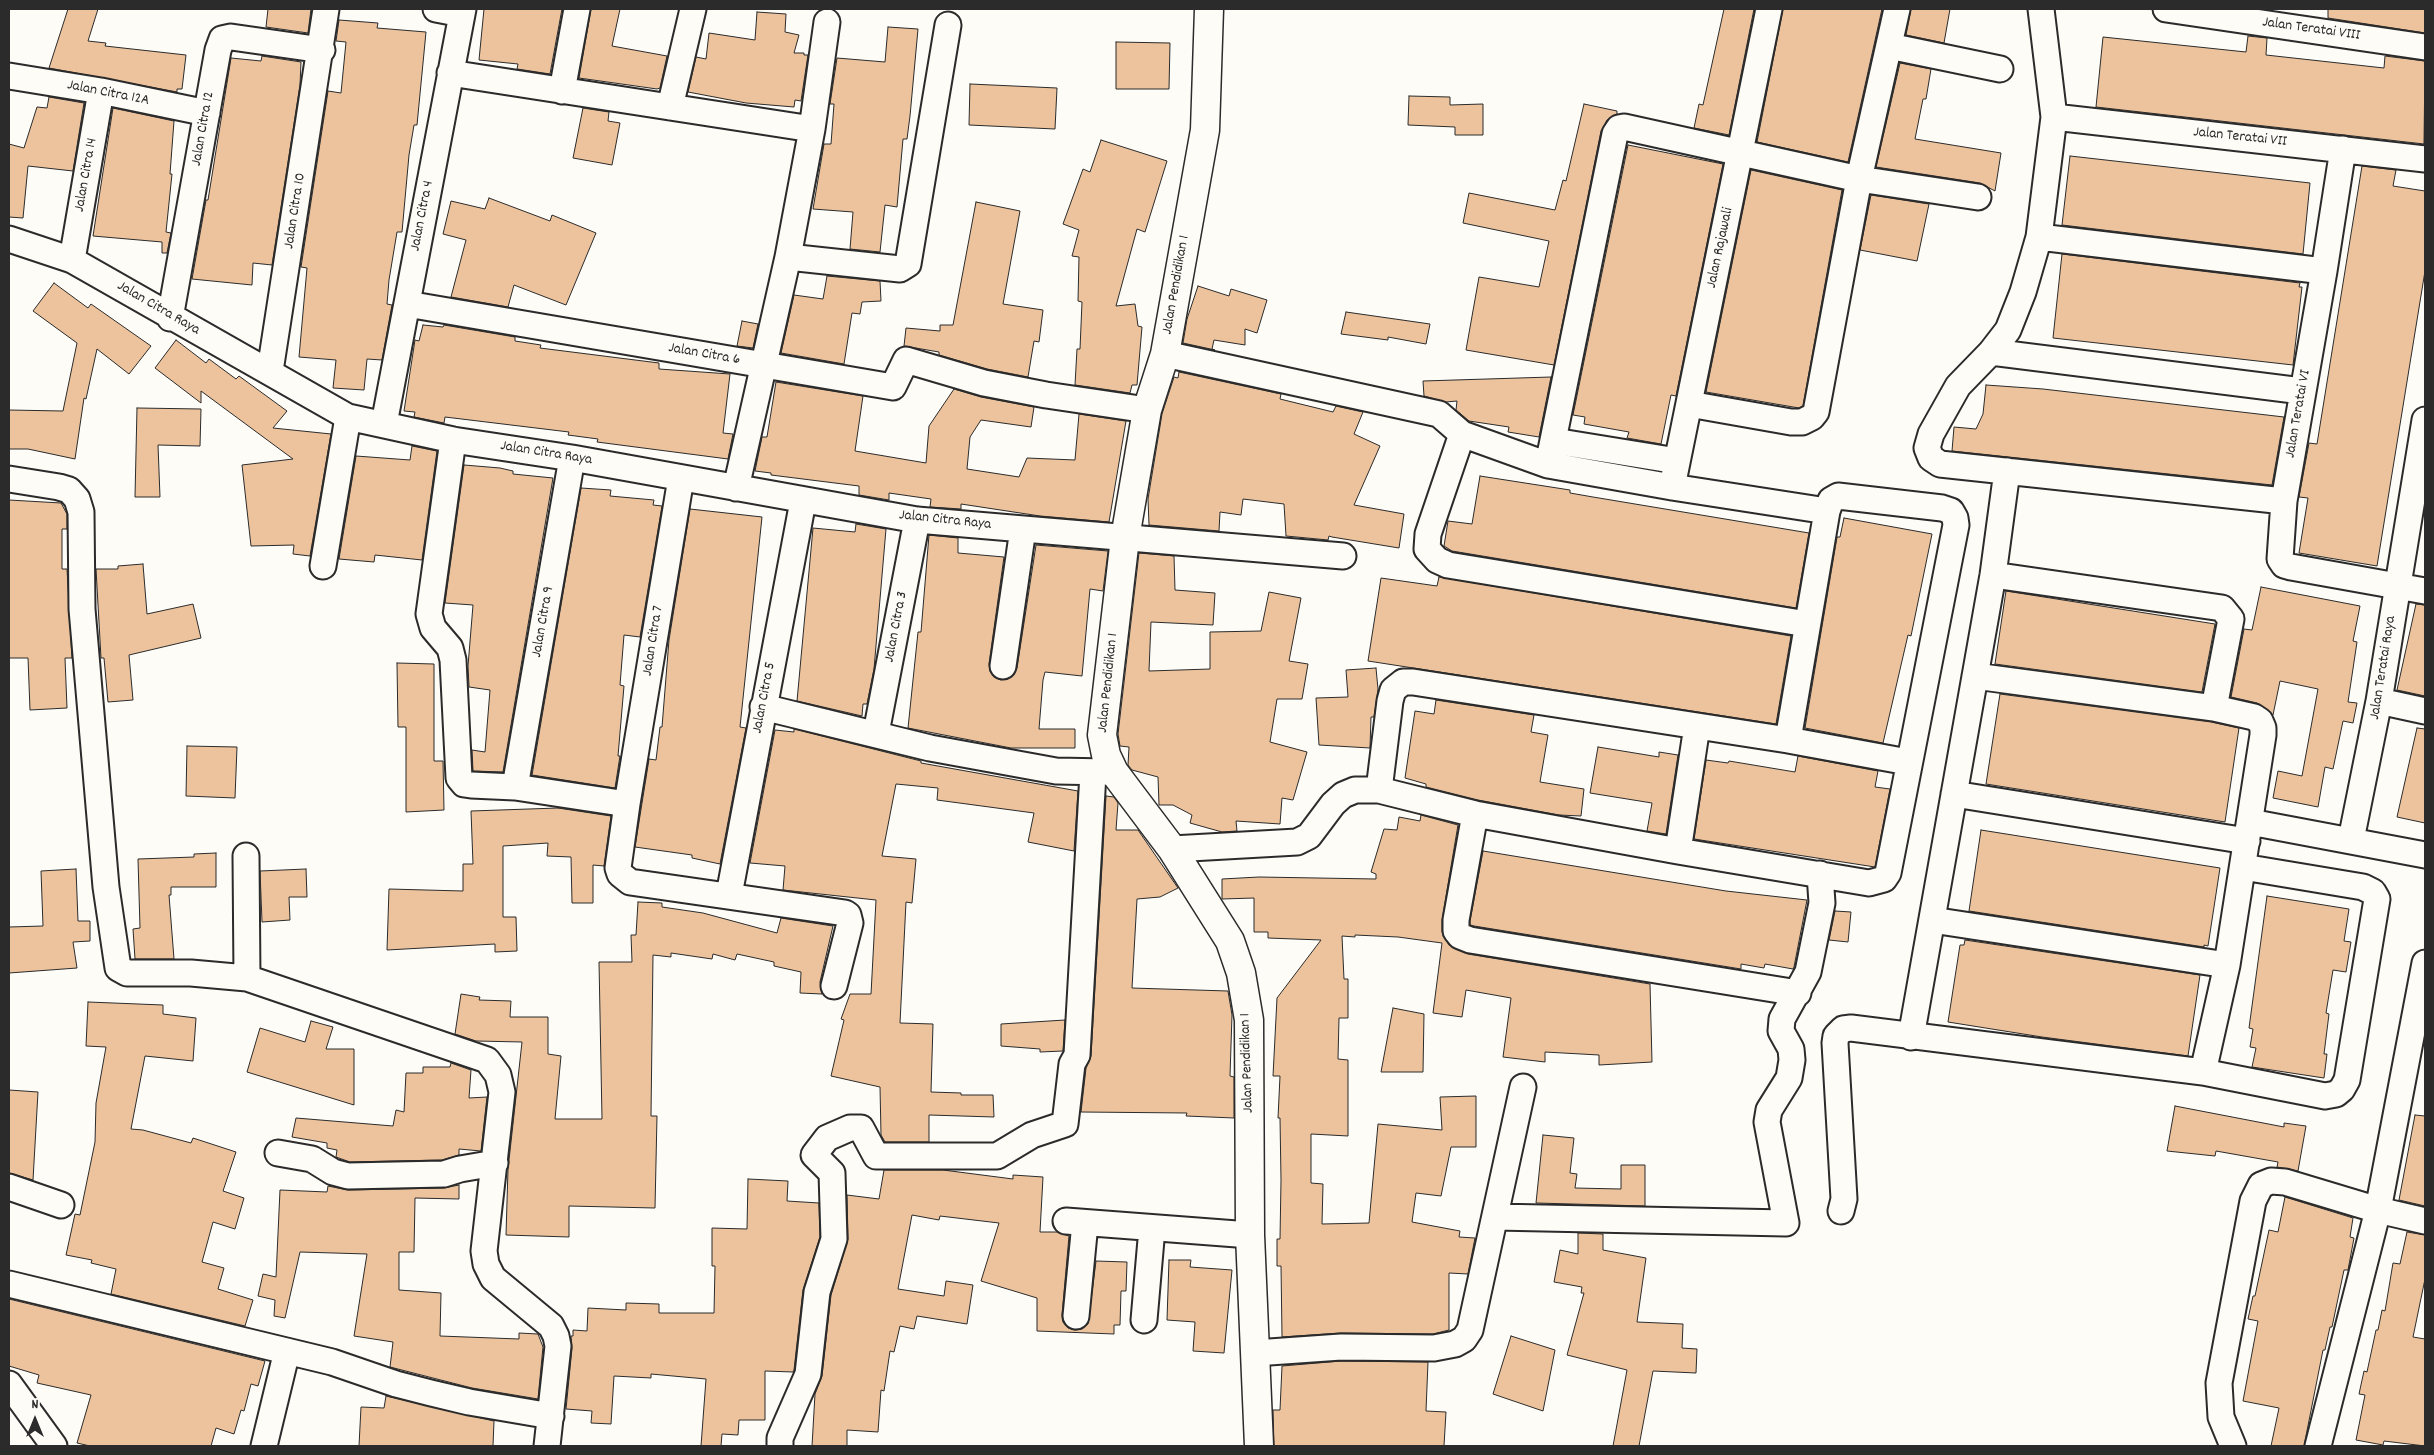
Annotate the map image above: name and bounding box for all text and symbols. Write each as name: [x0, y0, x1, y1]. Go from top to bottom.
street label: Jalan Teratai VIII: [2261, 14, 2361, 46]
street label: Jalan Citra 12A: [65, 77, 151, 111]
street label: Jalan Citra 12: [189, 90, 219, 168]
street label: Jalan Teratai VII: [2192, 124, 2288, 152]
street label: Jalan Citra 14: [72, 137, 102, 213]
street label: Jalan Citra 10: [281, 172, 311, 250]
street label: Jalan Citra 4: [407, 179, 439, 253]
street label: Jalan Rajawali: [1704, 206, 1738, 290]
street label: Jalan Pendidikan 1: [1159, 234, 1195, 336]
street label: Jalan Citra Raya: [113, 278, 203, 340]
street label: Jalan Citra 6: [667, 340, 741, 370]
street label: Jalan Teratai VI: [2282, 368, 2316, 460]
street label: Jalan Citra Raya: [499, 438, 593, 470]
street label: Jalan Citra Raya: [898, 507, 992, 535]
street label: Jalan Citra 9: [529, 585, 559, 659]
street label: Jalan Citra 3: [881, 590, 913, 664]
street label: Jalan Citra 7: [640, 605, 668, 677]
street label: Jalan Teratai Raya: [2367, 615, 2401, 721]
street label: Jalan Pendidikan 1: [1095, 632, 1123, 734]
street label: Jalan Citra 5: [749, 661, 781, 735]
street label: Jalan Pendidikan 1: [1237, 1013, 1259, 1113]
north arrow: [10, 1395, 60, 1445]
text: N: [32, 1395, 38, 1415]

